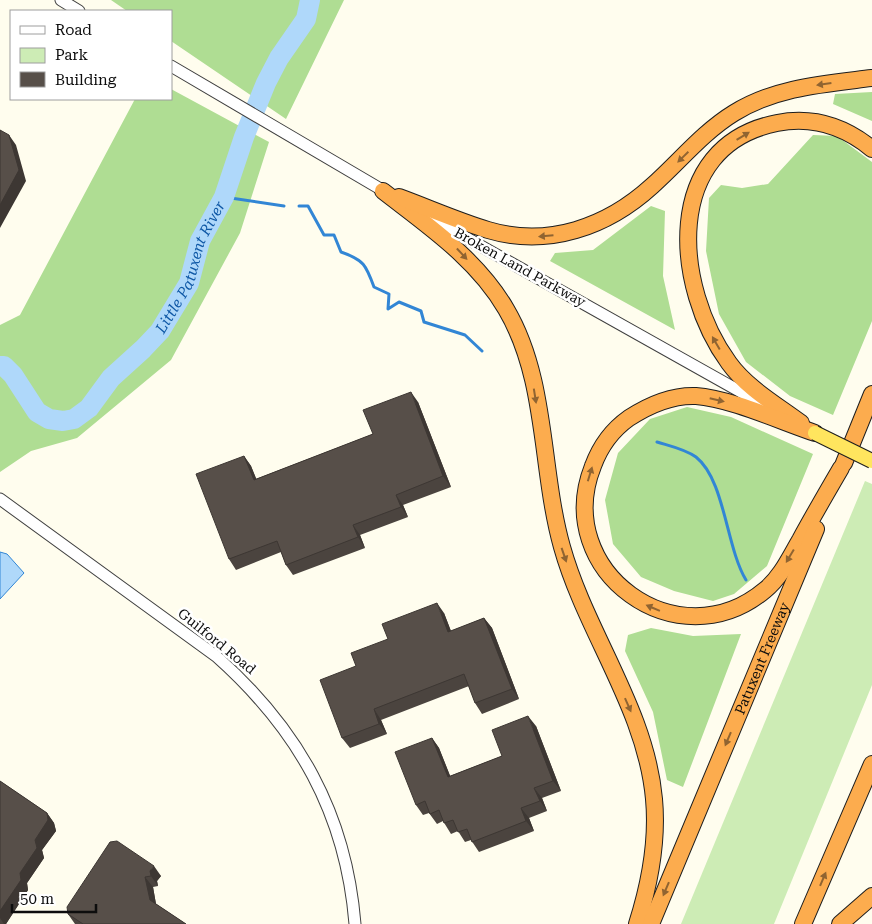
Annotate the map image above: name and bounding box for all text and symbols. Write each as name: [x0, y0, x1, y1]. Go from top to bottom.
legend: [10, 10, 172, 100]
text: Road: [55, 21, 92, 39]
text: Park: [55, 46, 89, 64]
text: Building: [55, 71, 117, 89]
one-way arrow: [815, 80, 831, 88]
one-way arrow: [737, 131, 750, 140]
one-way arrow: [677, 151, 689, 163]
water label: Little Patuxent River: [151, 197, 229, 337]
street label: Broken Land Parkway: [451, 224, 589, 310]
one-way arrow: [538, 232, 554, 240]
one-way arrow: [456, 248, 468, 260]
one-way arrow: [711, 336, 720, 349]
one-way arrow: [532, 388, 540, 404]
one-way arrow: [709, 396, 724, 404]
one-way arrow: [587, 467, 595, 482]
one-way arrow: [561, 548, 569, 563]
one-way arrow: [786, 549, 795, 562]
street label: Patuxent Freeway: [732, 599, 793, 717]
one-way arrow: [646, 603, 660, 611]
street label: Guilford Road: [175, 605, 259, 677]
one-way arrow: [624, 698, 632, 712]
one-way arrow: [724, 732, 732, 746]
one-way arrow: [819, 872, 827, 886]
scale bar: [12, 882, 96, 914]
one-way arrow: [661, 882, 669, 896]
text: 50 m: [20, 890, 55, 908]

